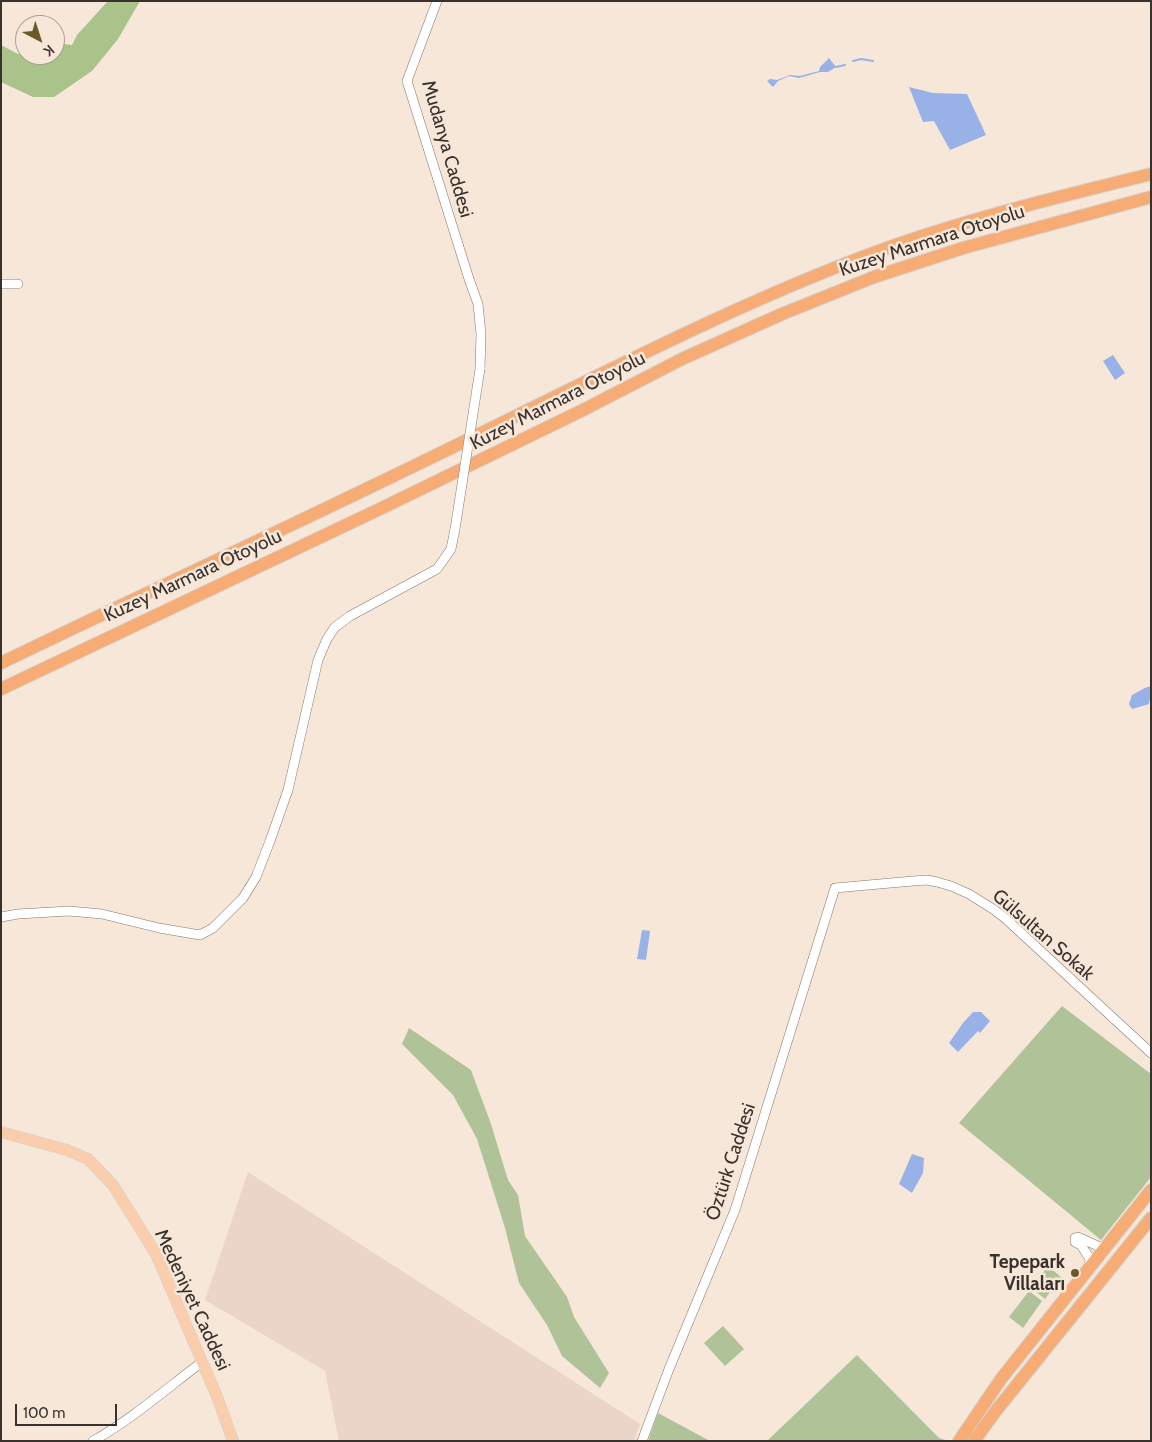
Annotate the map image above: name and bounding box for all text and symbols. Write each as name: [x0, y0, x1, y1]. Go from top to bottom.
north arrow: [15, 15, 65, 65]
text: K: [40, 41, 58, 60]
street label: Mudanya Caddesi: [417, 78, 477, 220]
street label: Kuzey Marmara Otoyolu: [836, 200, 1028, 282]
street label: Kuzey Marmara Otoyolu: [467, 347, 649, 455]
street label: Kuzey Marmara Otoyolu: [101, 525, 285, 627]
street label: Gülsultan Sokak: [987, 885, 1099, 985]
street label: Öztürk Caddesi: [701, 1100, 761, 1224]
street label: Medeniyet Caddesi: [149, 1226, 235, 1374]
place label: Tepepark Villaları: [990, 1251, 1065, 1295]
marker: Tepepark Villaları: [1069, 1267, 1081, 1279]
scale bar: [18, 1394, 120, 1426]
text: 100 m: [23, 1404, 65, 1422]

